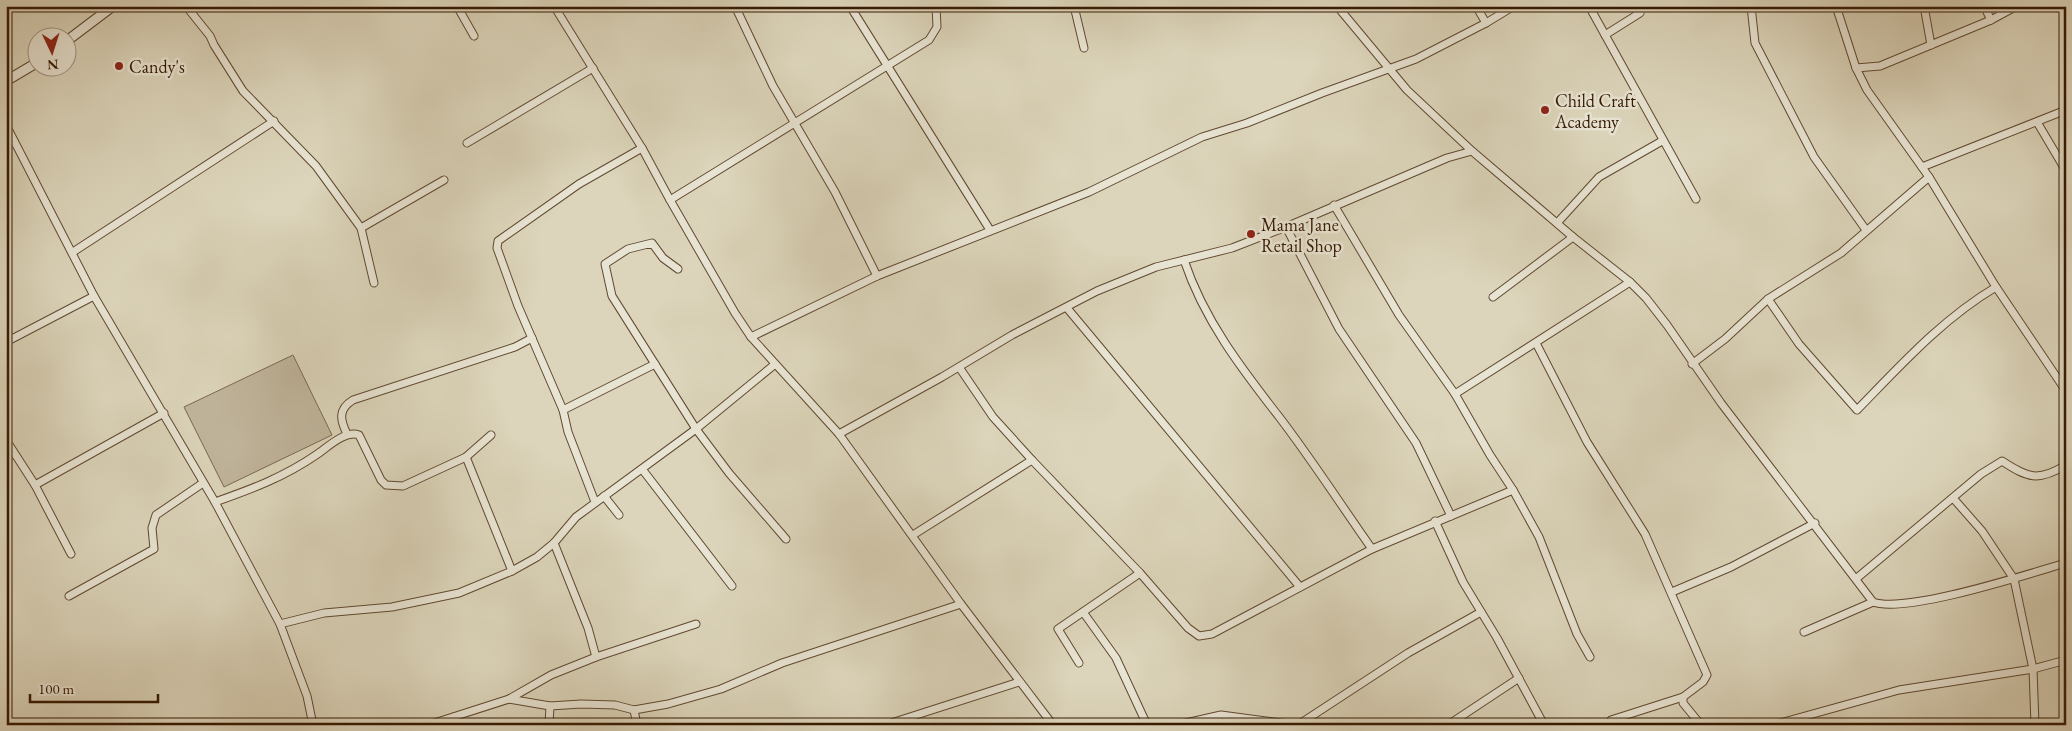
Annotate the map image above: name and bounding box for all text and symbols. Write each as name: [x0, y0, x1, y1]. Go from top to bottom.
north arrow: [28, 28, 78, 78]
place label: Candy's: [129, 55, 185, 78]
text: N: [46, 56, 59, 74]
marker: Candy's: [113, 60, 125, 72]
place label: Child Craft Academy: [1554, 89, 1636, 133]
marker: Child Craft Academy: [1539, 104, 1551, 116]
place label: Mama Jane Retail Shop: [1261, 213, 1342, 257]
marker: Mama Jane Retail Shop: [1245, 228, 1257, 240]
scale bar: [30, 671, 158, 703]
text: 100 m: [38, 679, 75, 698]

